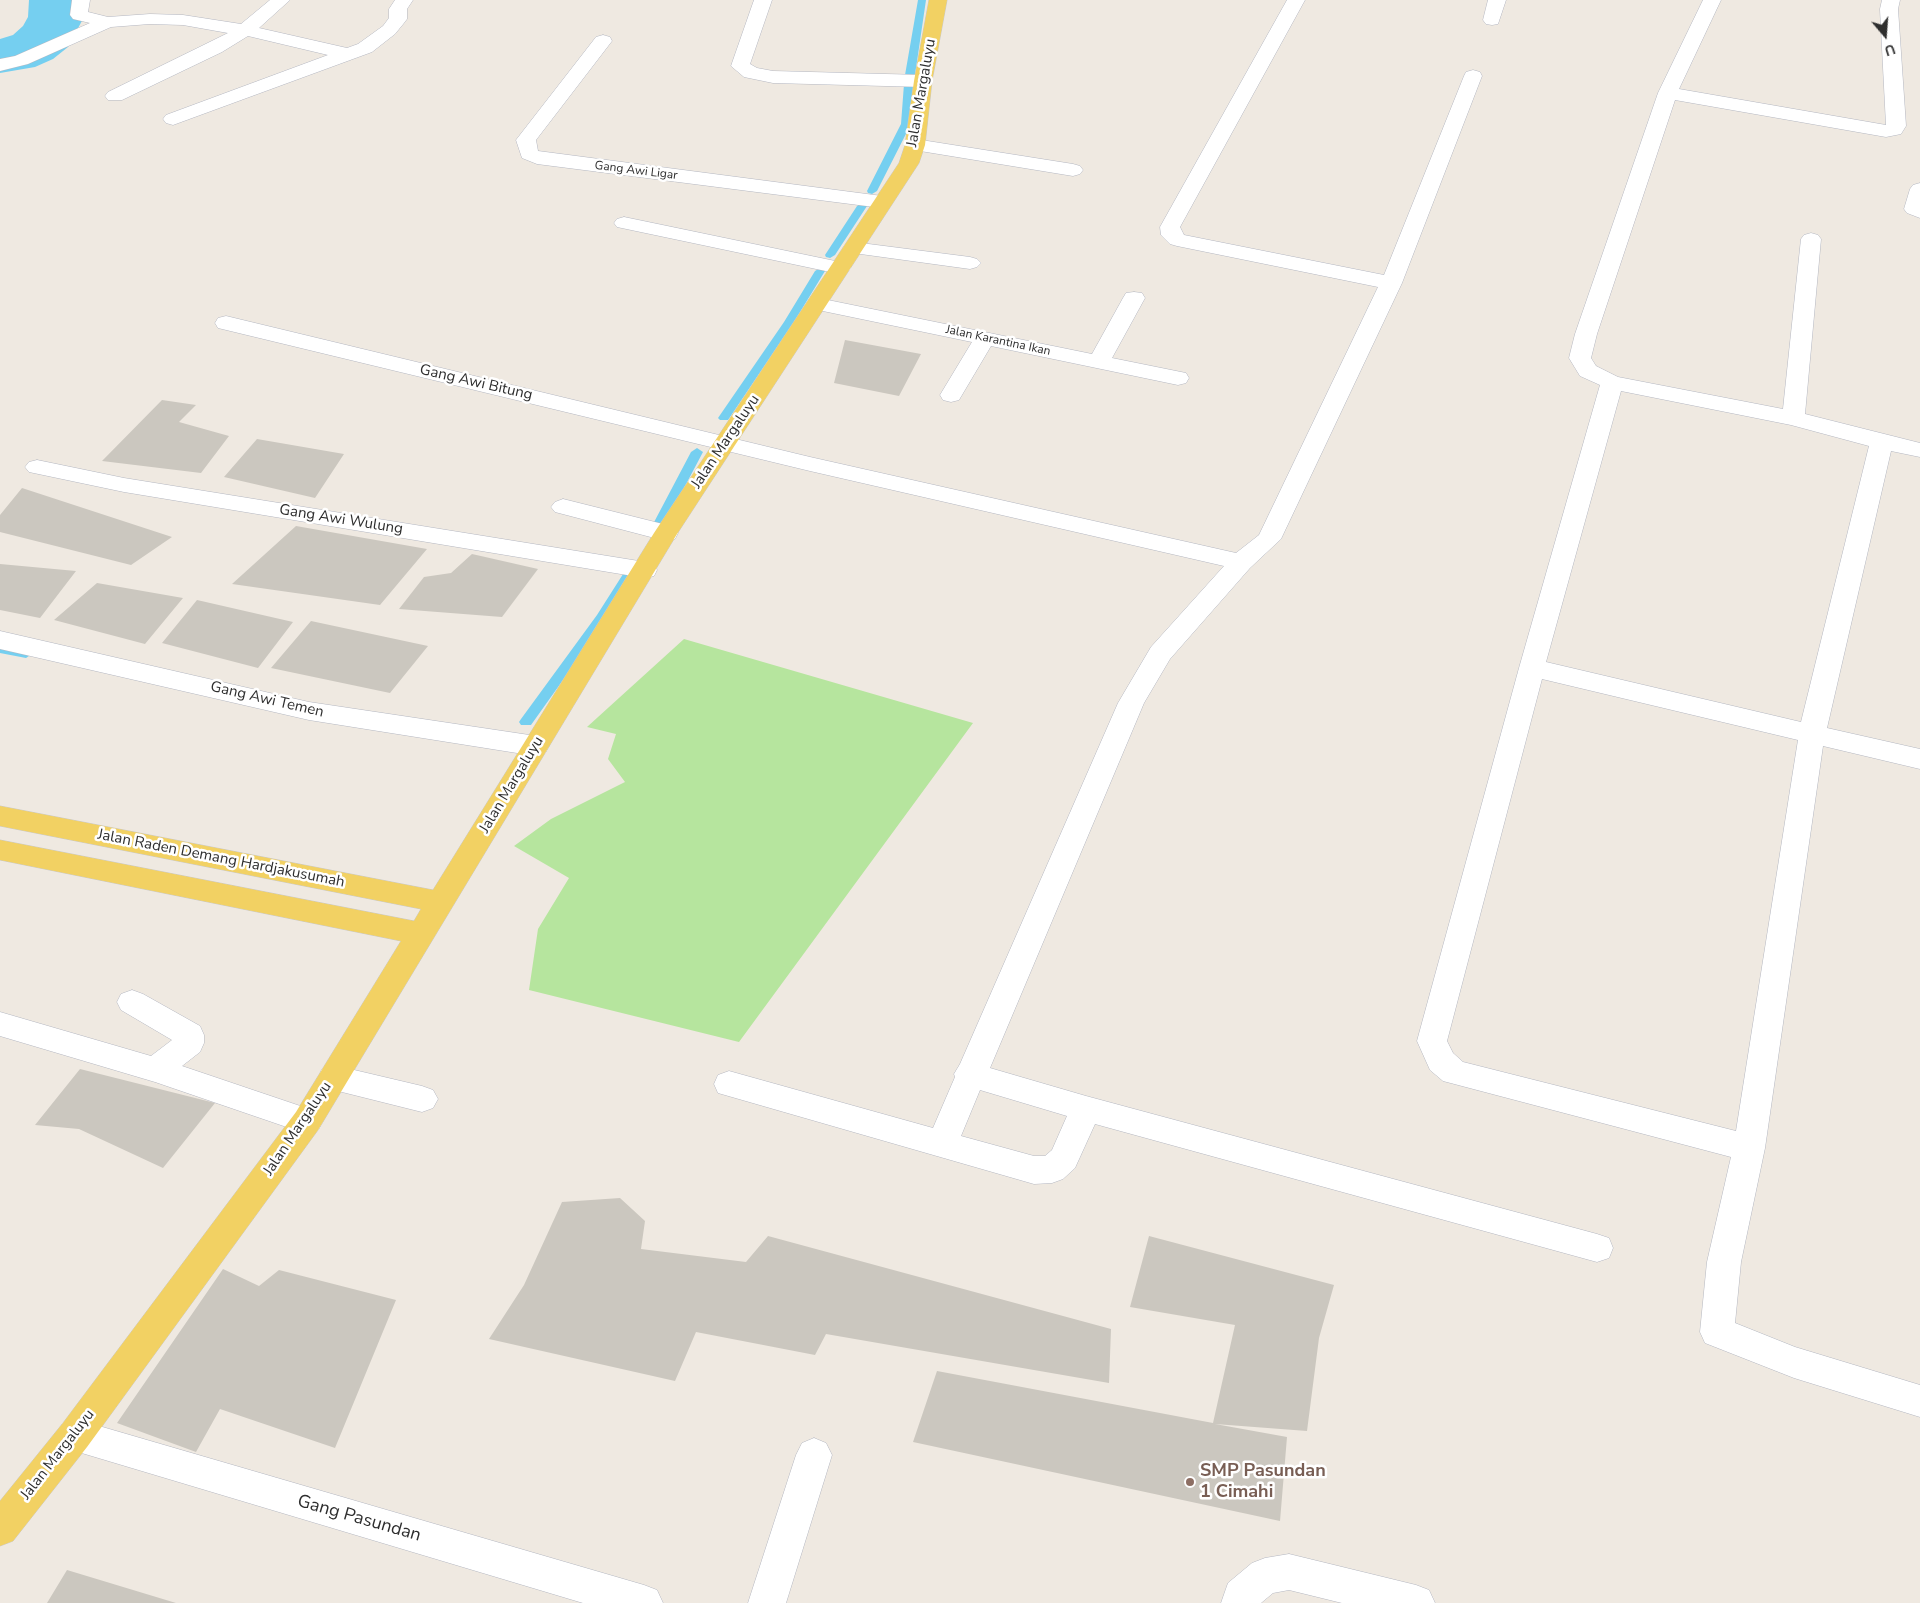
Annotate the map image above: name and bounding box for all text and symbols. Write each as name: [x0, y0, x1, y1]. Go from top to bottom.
north arrow: [1860, 10, 1910, 60]
street label: Jalan Margaluyu: [904, 38, 940, 148]
text: U: [1882, 39, 1898, 60]
street label: Gang Awi Ligar: [594, 159, 678, 183]
street label: Jalan Karantina Ikan: [944, 323, 1052, 359]
street label: Gang Awi Bitung: [418, 361, 534, 405]
street label: Jalan Margaluyu: [688, 392, 764, 492]
street label: Gang Awi Wulung: [278, 501, 404, 539]
street label: Gang Awi Temen: [209, 678, 325, 722]
street label: Jalan Margaluyu: [476, 734, 548, 836]
street label: Jalan Raden Demang Hardjakusumah: [96, 826, 346, 892]
street label: Jalan Margaluyu: [260, 1079, 336, 1179]
street label: Jalan Margaluyu: [17, 1406, 99, 1504]
place label: SMP Pasundan 1 Cimahi: [1200, 1461, 1326, 1504]
marker: SMP Pasundan 1 Cimahi: [1184, 1476, 1196, 1488]
street label: Gang Pasundan: [295, 1491, 423, 1547]

